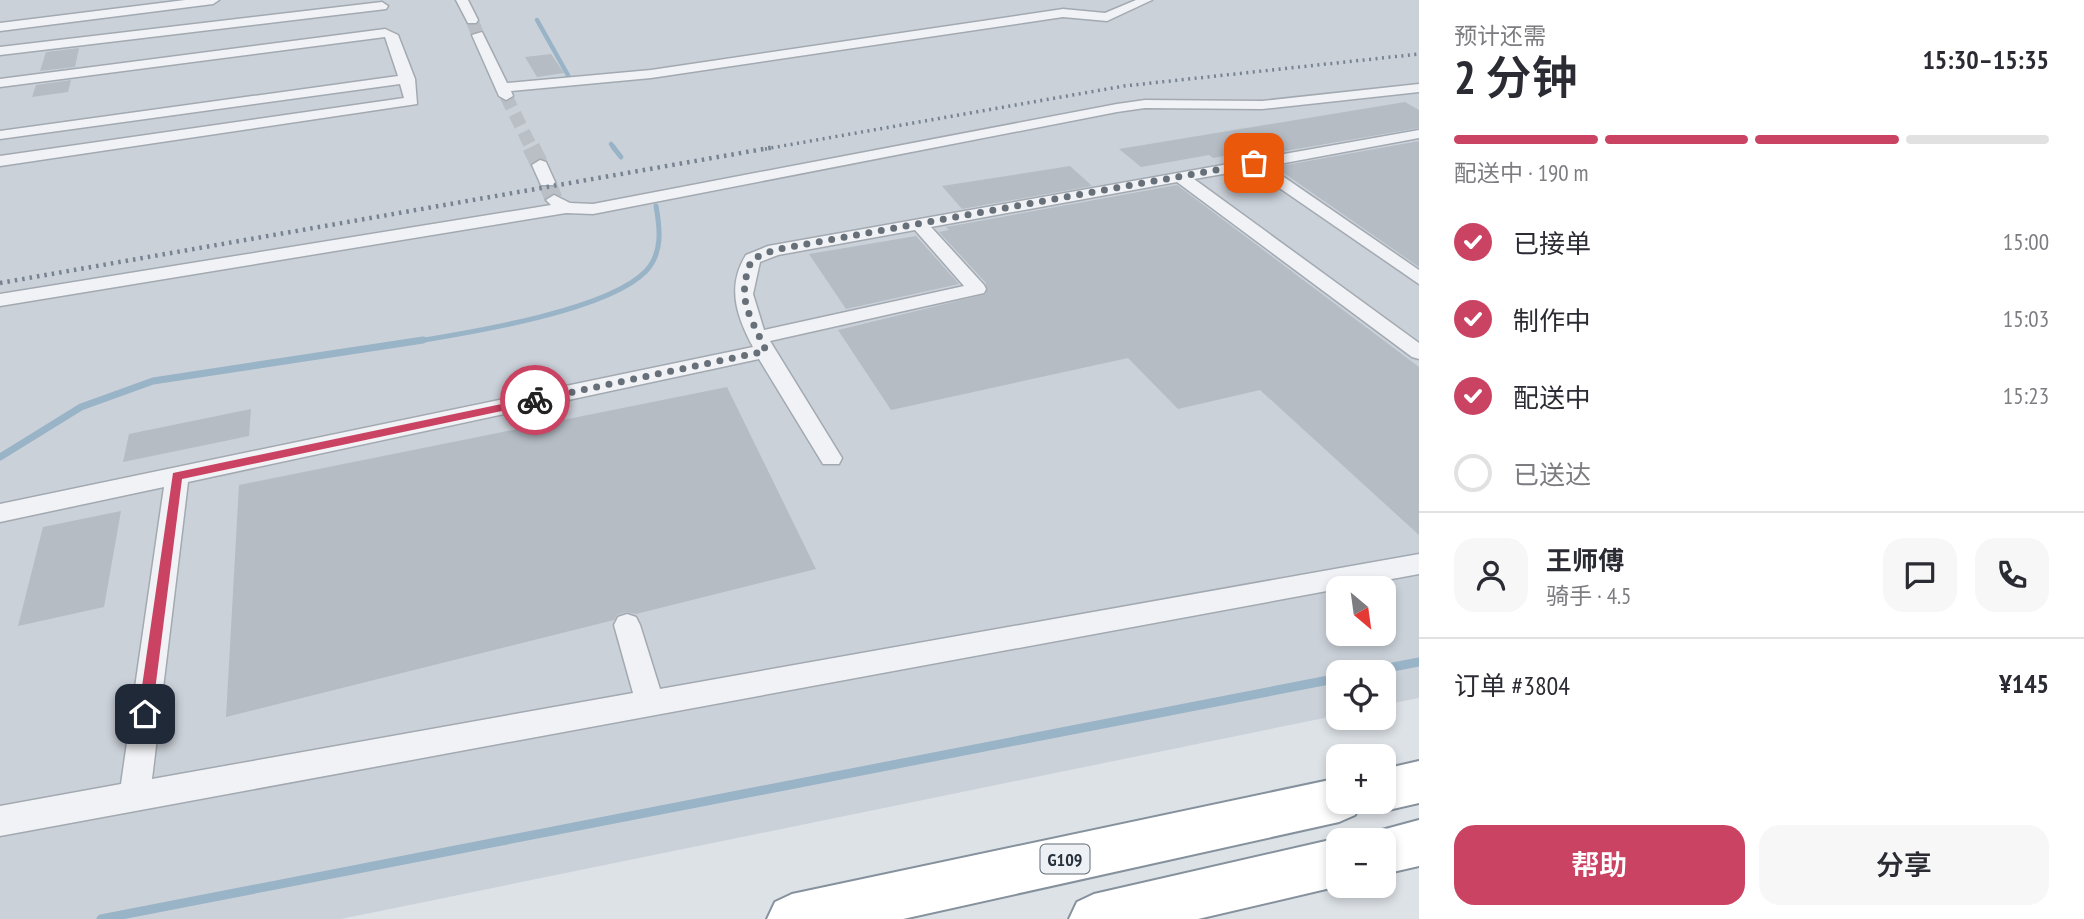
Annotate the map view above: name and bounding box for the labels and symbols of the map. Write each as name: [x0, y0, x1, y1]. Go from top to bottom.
pin: [1224, 133, 1284, 193]
courier: [500, 365, 570, 435]
north arrow: [1326, 576, 1396, 646]
pin: [115, 684, 175, 744]
road number: G109: [1040, 844, 1090, 874]

